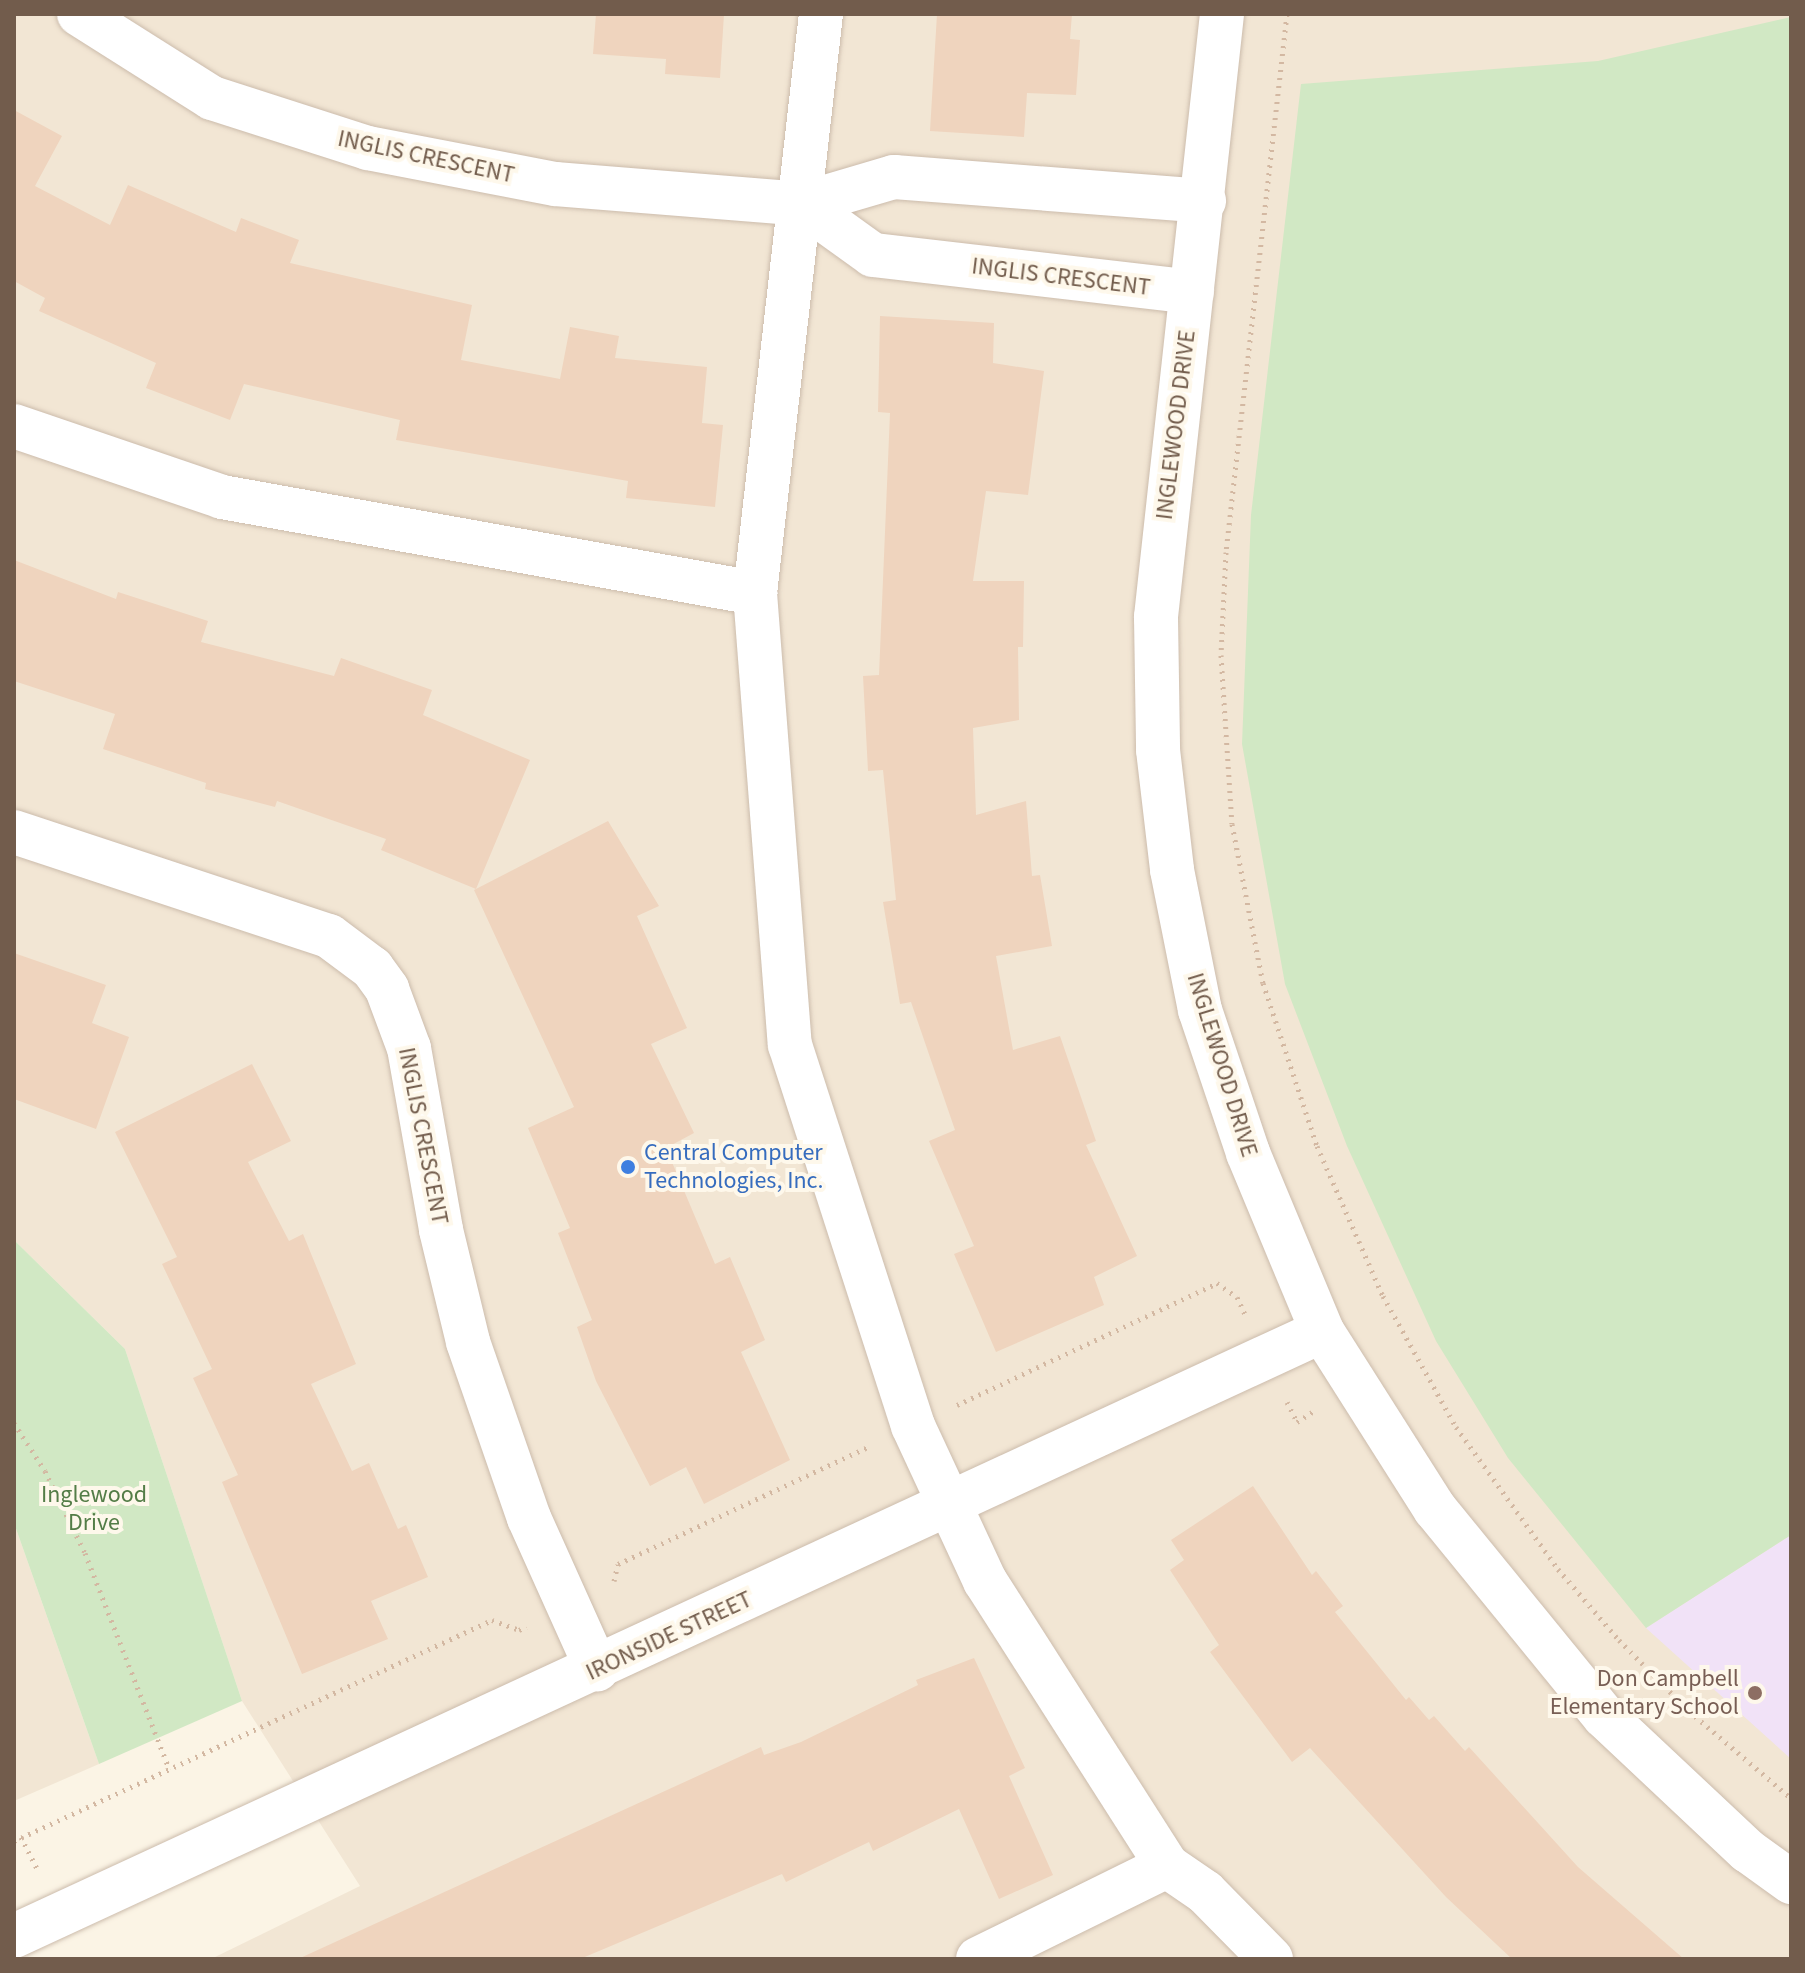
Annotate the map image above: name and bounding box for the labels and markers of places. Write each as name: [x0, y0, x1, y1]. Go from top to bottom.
place label: Central Computer Technologies, Inc.: [644, 1139, 824, 1195]
marker: Central Computer Technologies, Inc.: [619, 1158, 637, 1176]
place label: Don Campbell Elementary School: [1550, 1665, 1739, 1721]
marker: Don Campbell Elementary School: [1746, 1684, 1764, 1702]

